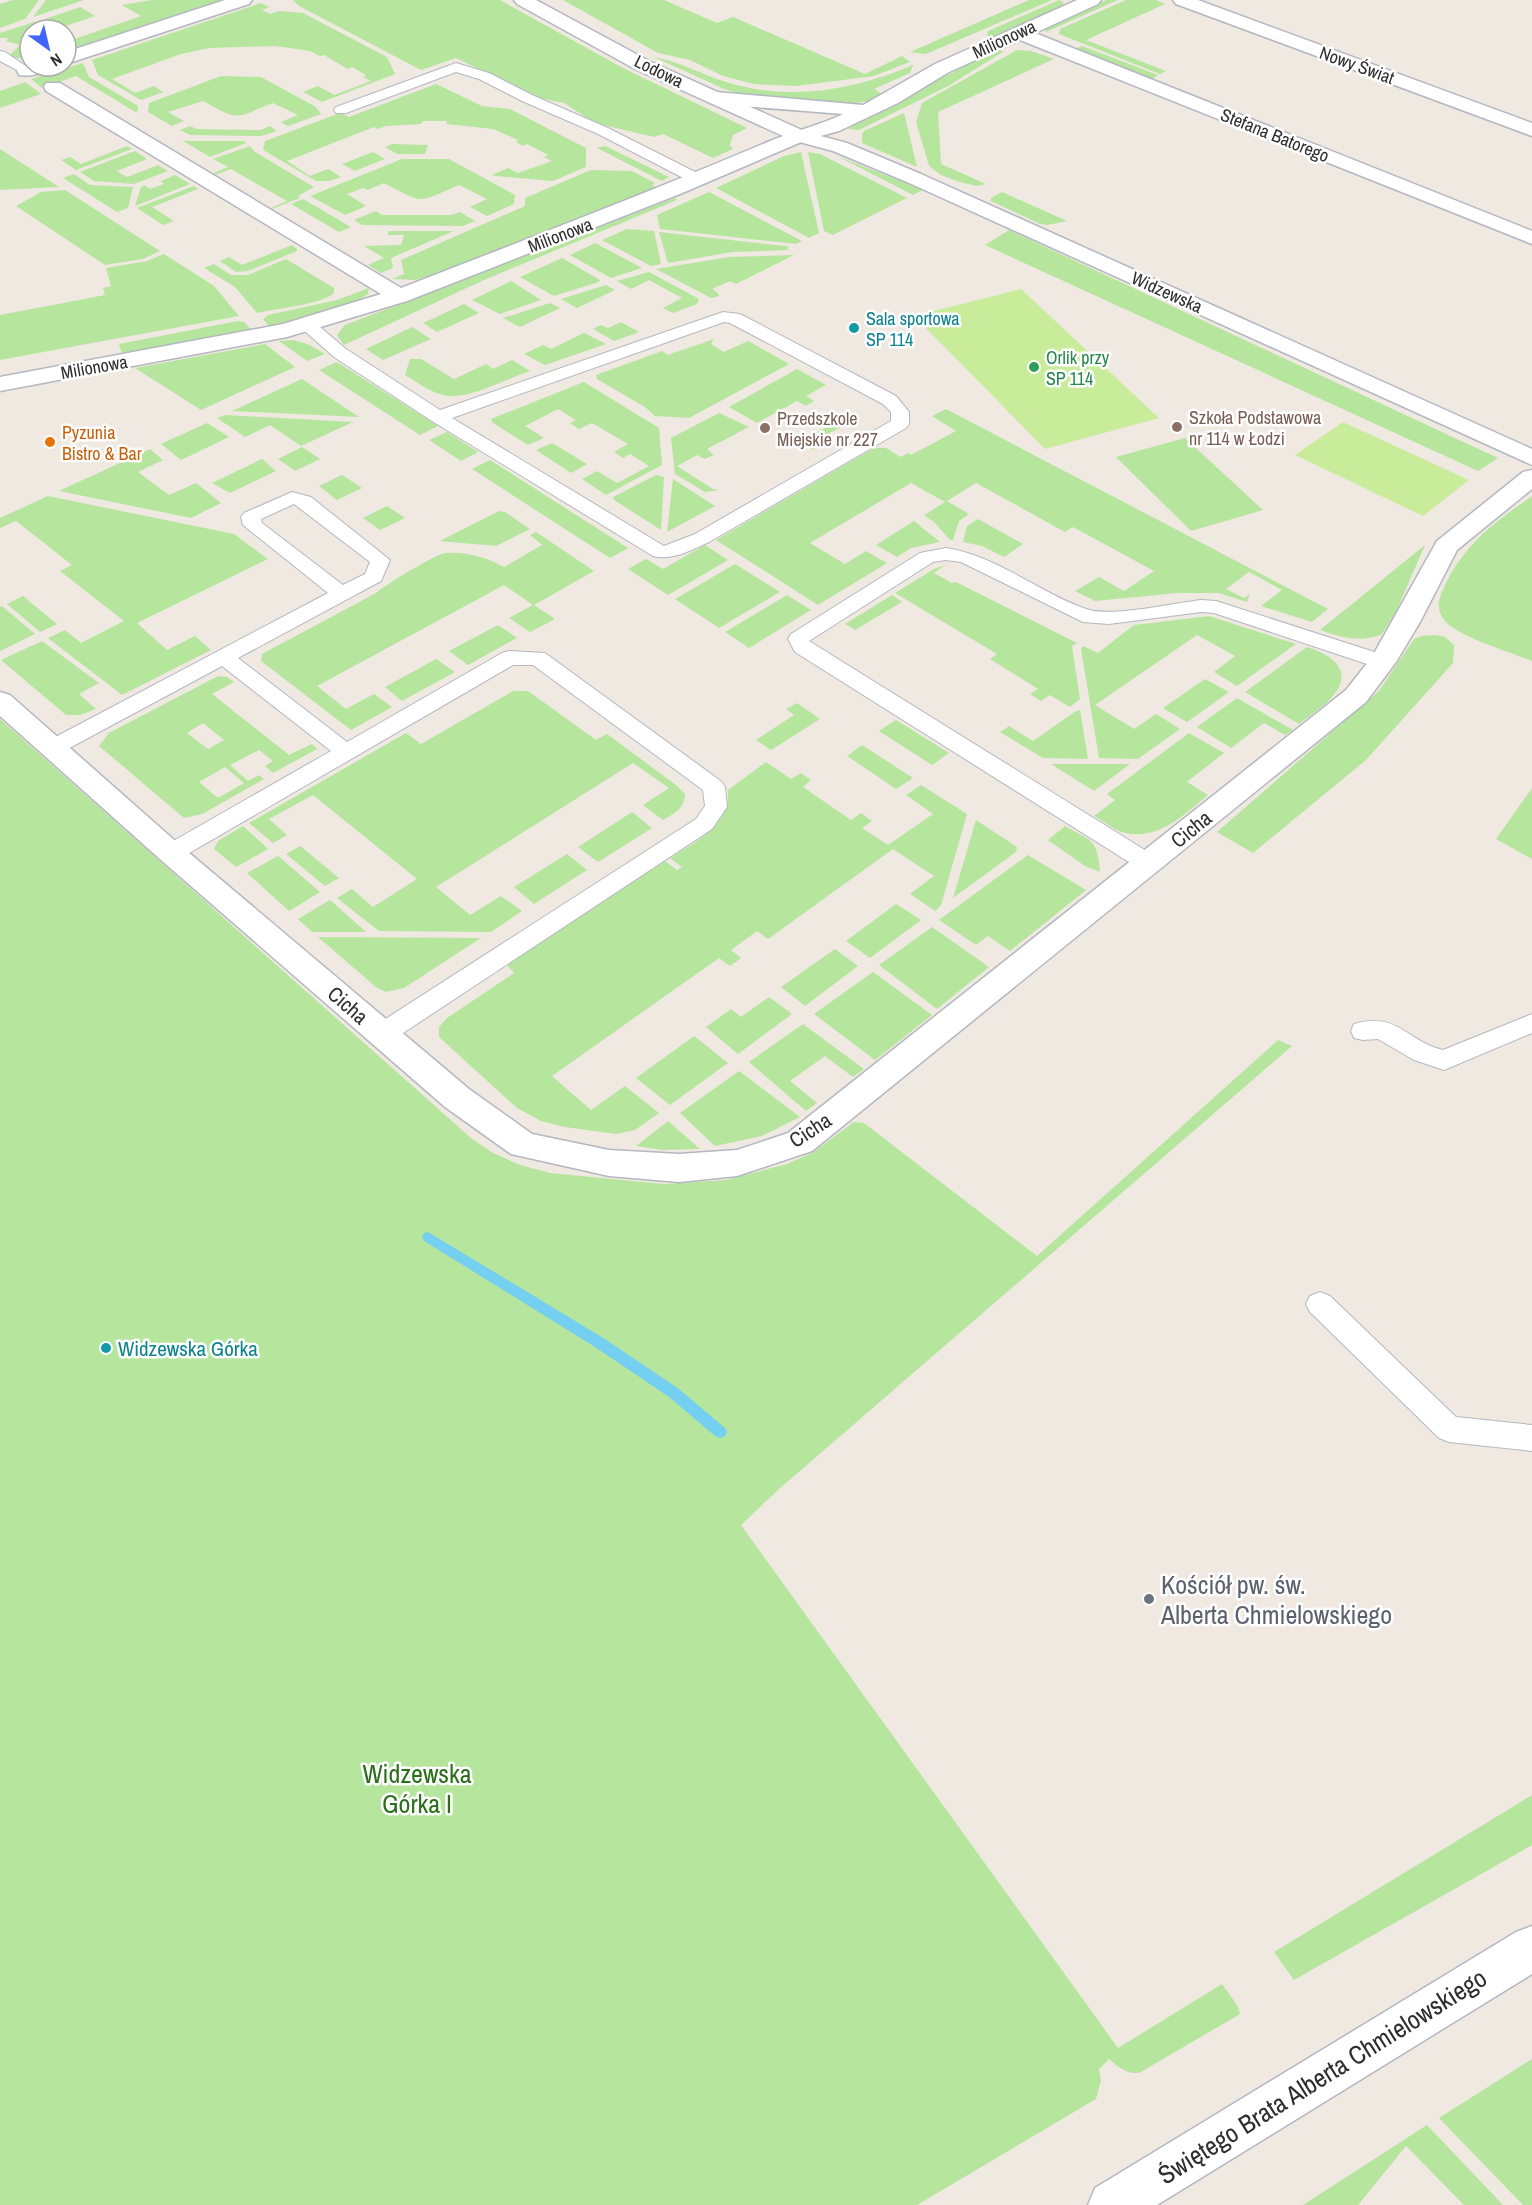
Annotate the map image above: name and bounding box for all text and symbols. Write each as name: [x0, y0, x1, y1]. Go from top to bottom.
street label: Milionowa: [968, 13, 1040, 65]
north arrow: [18, 18, 78, 78]
street label: Nowy Świat: [1316, 40, 1398, 90]
street label: Lodowa: [630, 48, 688, 94]
text: N: [46, 49, 66, 72]
street label: Stefana Batorego: [1217, 102, 1333, 168]
street label: Milionowa: [524, 211, 596, 259]
street label: Widzewska: [1127, 265, 1207, 319]
place label: Sala sportowa SP 114: [866, 306, 960, 352]
marker: Sala sportowa SP 114: [847, 321, 861, 335]
place label: Orlik przy SP 114: [1046, 345, 1110, 391]
street label: Milionowa: [59, 349, 129, 385]
marker: Orlik przy SP 114: [1027, 360, 1041, 374]
place label: Szkoła Podstawowa nr 114 w Łodzi: [1189, 405, 1321, 451]
place label: Przedszkole Miejskie nr 227: [777, 406, 878, 452]
place label: Pyzunia Bistro & Bar: [62, 420, 142, 466]
marker: Szkoła Podstawowa nr 114 w Łodzi: [1170, 420, 1184, 434]
marker: Przedszkole Miejskie nr 227: [758, 421, 772, 435]
marker: Pyzunia Bistro & Bar: [43, 435, 57, 449]
street label: Cicha: [1164, 803, 1218, 854]
street label: Cicha: [322, 979, 375, 1031]
street label: Cicha: [783, 1105, 837, 1154]
place label: Widzewska Górka: [118, 1334, 258, 1363]
marker: Widzewska Górka: [99, 1341, 113, 1355]
place label: Kościół pw. św. Alberta Chmielowskiego: [1160, 1567, 1392, 1632]
marker: Kościół pw. św. Alberta Chmielowskiego: [1142, 1592, 1156, 1606]
park label: Widzewska Górka I: [363, 1756, 472, 1821]
street label: Świętego Brata Alberta Chmielowskiego: [1151, 1960, 1493, 2192]

